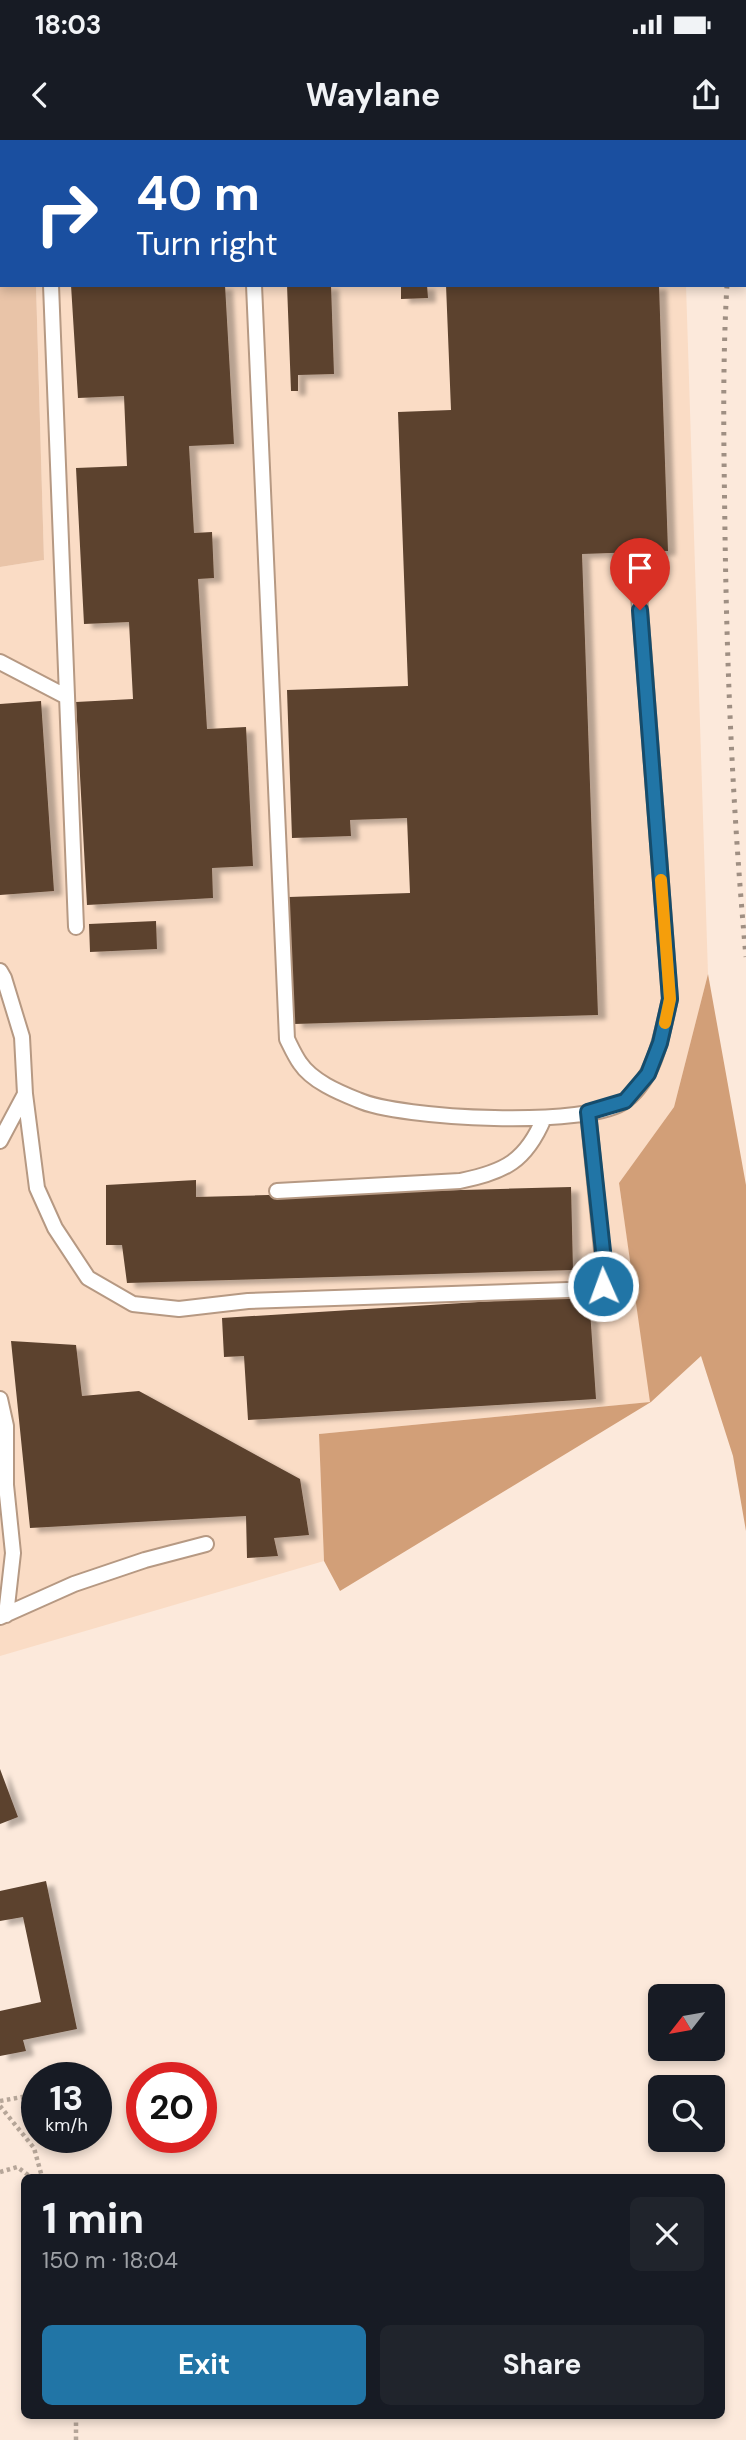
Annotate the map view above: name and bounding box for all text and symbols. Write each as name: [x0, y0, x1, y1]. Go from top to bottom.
text: 18:03: [35, 8, 102, 42]
text: Waylane: [306, 74, 440, 116]
icon: back: [21, 76, 59, 114]
icon: share: [687, 76, 725, 114]
text: 40 m: [136, 161, 260, 225]
icon: right: [21, 168, 112, 259]
text: Turn right: [136, 223, 278, 265]
pin: [610, 538, 670, 610]
icon: arrive: [621, 549, 659, 587]
position arrow: [566, 1249, 640, 1323]
north arrow: [648, 1984, 724, 2062]
map controls: [648, 1984, 725, 2152]
speed limit sign: 20: [126, 2062, 217, 2153]
text: 13: [50, 2075, 83, 2121]
button: search: [648, 2075, 725, 2152]
text: km/h: [45, 2113, 88, 2137]
text: 1 min: [42, 2191, 144, 2246]
button: close: [630, 2197, 704, 2271]
text: 150 m · 18:04: [42, 2245, 178, 2275]
button: Exit: [42, 2325, 366, 2405]
button: Share: [380, 2325, 704, 2405]

